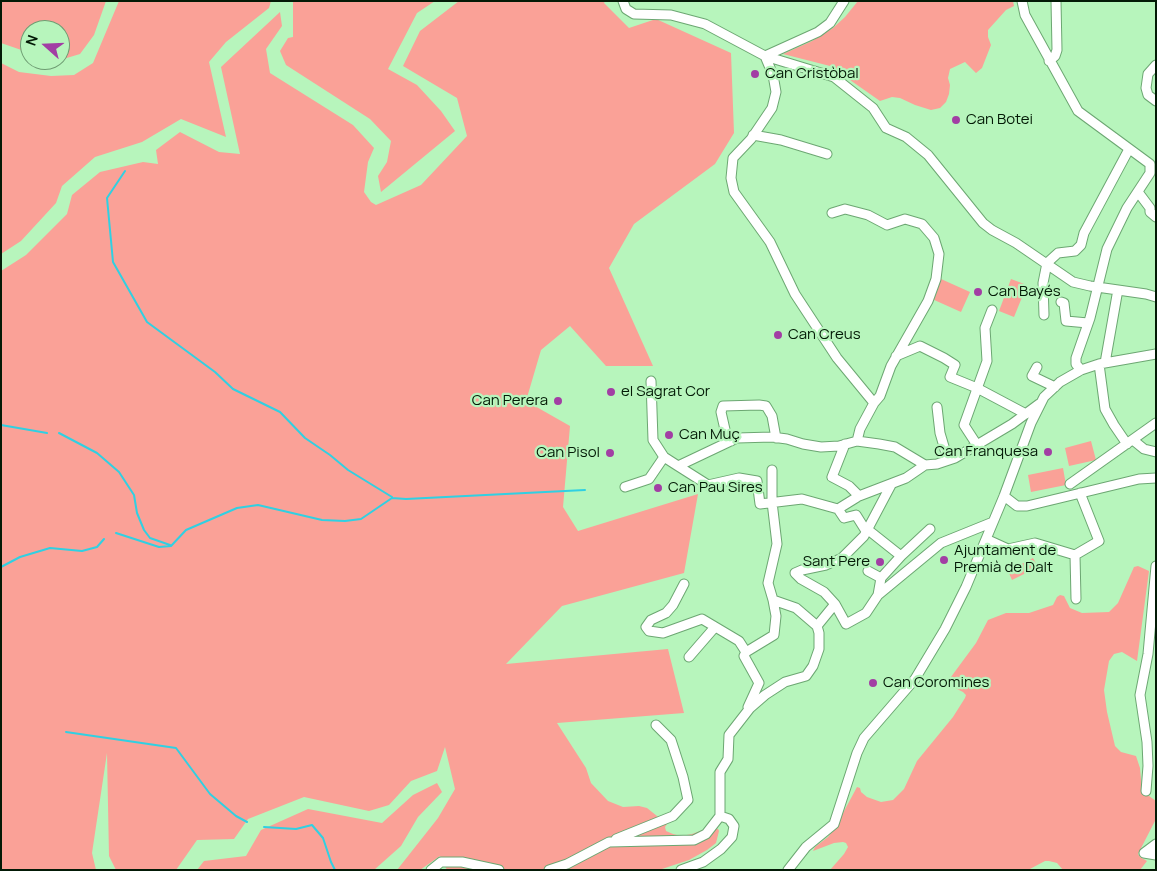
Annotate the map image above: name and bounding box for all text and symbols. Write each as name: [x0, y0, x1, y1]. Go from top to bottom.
north arrow: [20, 20, 70, 70]
text: N: [21, 32, 42, 48]
place label: Can Cristòbal: [765, 65, 859, 83]
marker: Can Cristòbal: [749, 68, 761, 80]
place label: Can Botei: [966, 111, 1033, 129]
marker: Can Botei: [950, 114, 962, 126]
place label: Can Bayés: [988, 283, 1061, 301]
marker: Can Bayés: [972, 286, 984, 298]
place label: Can Creus: [788, 326, 861, 344]
marker: Can Creus: [772, 329, 784, 341]
place label: el Sagrat Cor: [621, 383, 710, 401]
marker: el Sagrat Cor: [605, 386, 617, 398]
place label: Can Perera: [472, 392, 548, 410]
marker: Can Perera: [552, 395, 564, 407]
place label: Can Muç: [679, 426, 740, 444]
marker: Can Muç: [663, 429, 675, 441]
place label: Can Franquesa: [934, 443, 1038, 461]
place label: Can Pisol: [536, 444, 600, 462]
marker: Can Franquesa: [1042, 446, 1054, 458]
marker: Can Pisol: [604, 447, 616, 459]
place label: Can Pau Sires: [668, 479, 763, 497]
marker: Can Pau Sires: [652, 482, 664, 494]
place label: Ajuntament de Premià de Dalt: [954, 542, 1056, 577]
place label: Sant Pere: [803, 553, 870, 571]
marker: Ajuntament de Premià de Dalt: [938, 554, 950, 566]
marker: Sant Pere: [874, 556, 886, 568]
place label: Can Coromines: [883, 674, 989, 692]
marker: Can Coromines: [867, 677, 879, 689]

